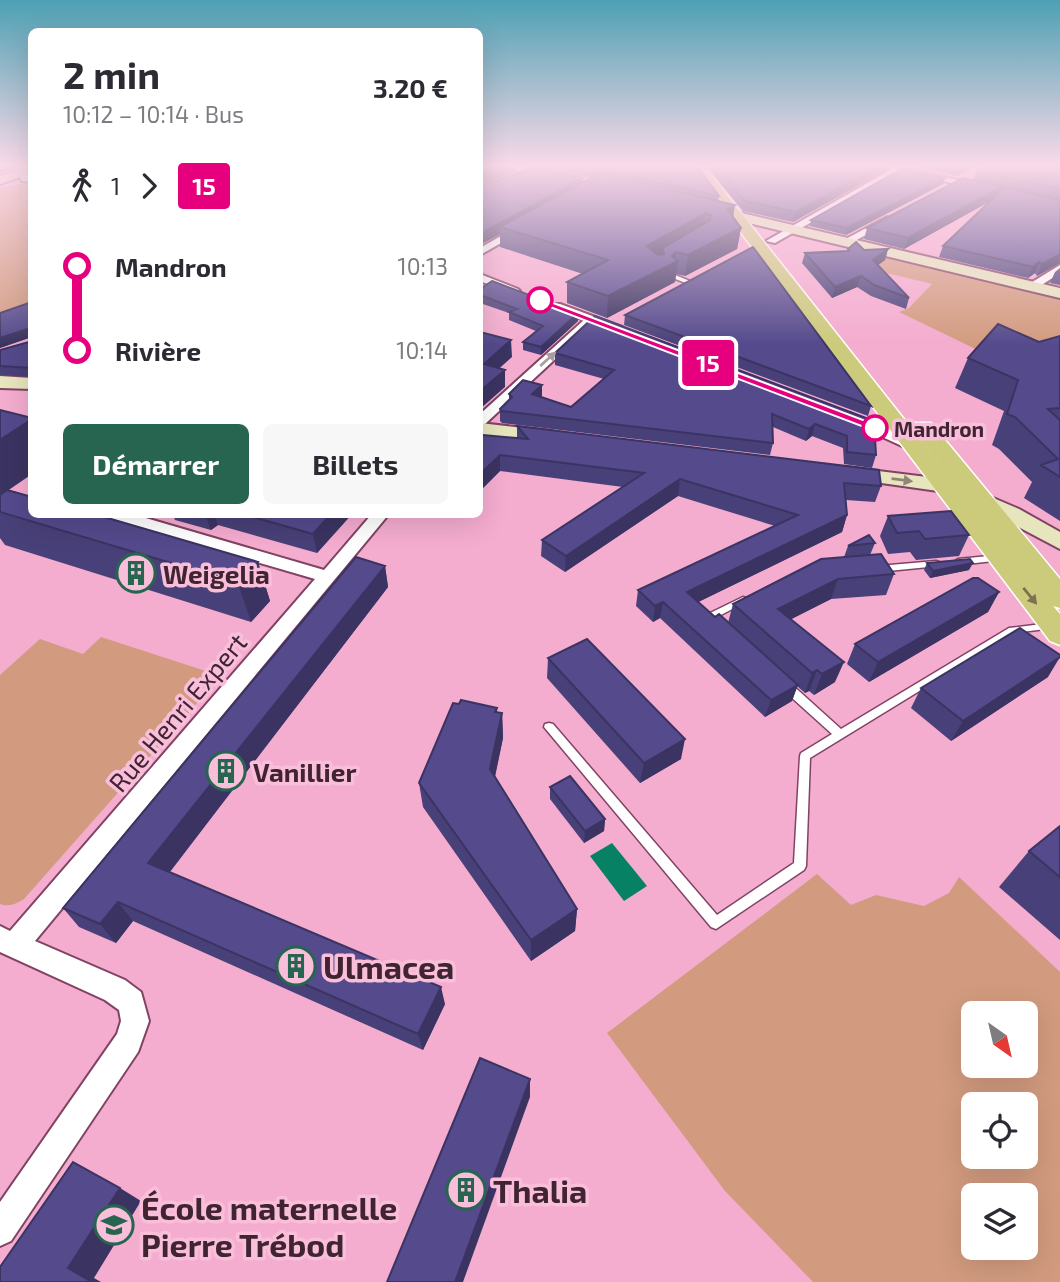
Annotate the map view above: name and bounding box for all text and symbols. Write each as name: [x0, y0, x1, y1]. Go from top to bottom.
text: 2 min: [63, 51, 160, 97]
text: 3.20 €: [373, 72, 448, 103]
text: 10:12 – 10:14 · Bus: [63, 100, 244, 128]
icon: walk: [63, 167, 101, 205]
icon: forward: [130, 167, 168, 205]
text: 15: [192, 171, 216, 200]
text: 1: [111, 172, 120, 200]
text: Mandron: [115, 251, 227, 282]
text: 10:13: [398, 252, 448, 280]
unlabelled marker: [527, 287, 553, 313]
text: Rivière: [115, 335, 201, 366]
text: 10:14: [396, 336, 448, 364]
line badge: 15: [676, 340, 740, 386]
text: 15: [696, 348, 720, 377]
one-way arrow: [539, 351, 556, 367]
marker: Mandron: [862, 415, 888, 441]
place label: Mandron: [894, 416, 984, 441]
button: Démarrer: [63, 424, 249, 504]
button: Billets: [263, 424, 448, 504]
one-way arrow: [891, 474, 913, 485]
building icon: Weigelia: [115, 552, 157, 594]
place label: Weigelia: [163, 558, 270, 589]
one-way arrow: [1022, 588, 1037, 605]
street label: Rue Henri Expert: [102, 626, 252, 798]
building icon: Vanillier: [205, 750, 247, 792]
place label: Vanillier: [253, 756, 357, 787]
building icon: Ulmacea: [275, 945, 317, 987]
place label: Ulmacea: [323, 947, 454, 985]
north arrow: [961, 1001, 1038, 1078]
map controls: [961, 1001, 1038, 1260]
button: locate: [961, 1092, 1038, 1169]
building icon: Thalia: [445, 1169, 487, 1211]
place label: Thalia: [493, 1171, 587, 1209]
button: layers: [961, 1183, 1038, 1260]
place label: École maternelle Pierre Trébod: [141, 1188, 397, 1263]
school or university icon: École maternelle Pierre Trébod: [93, 1204, 135, 1246]

